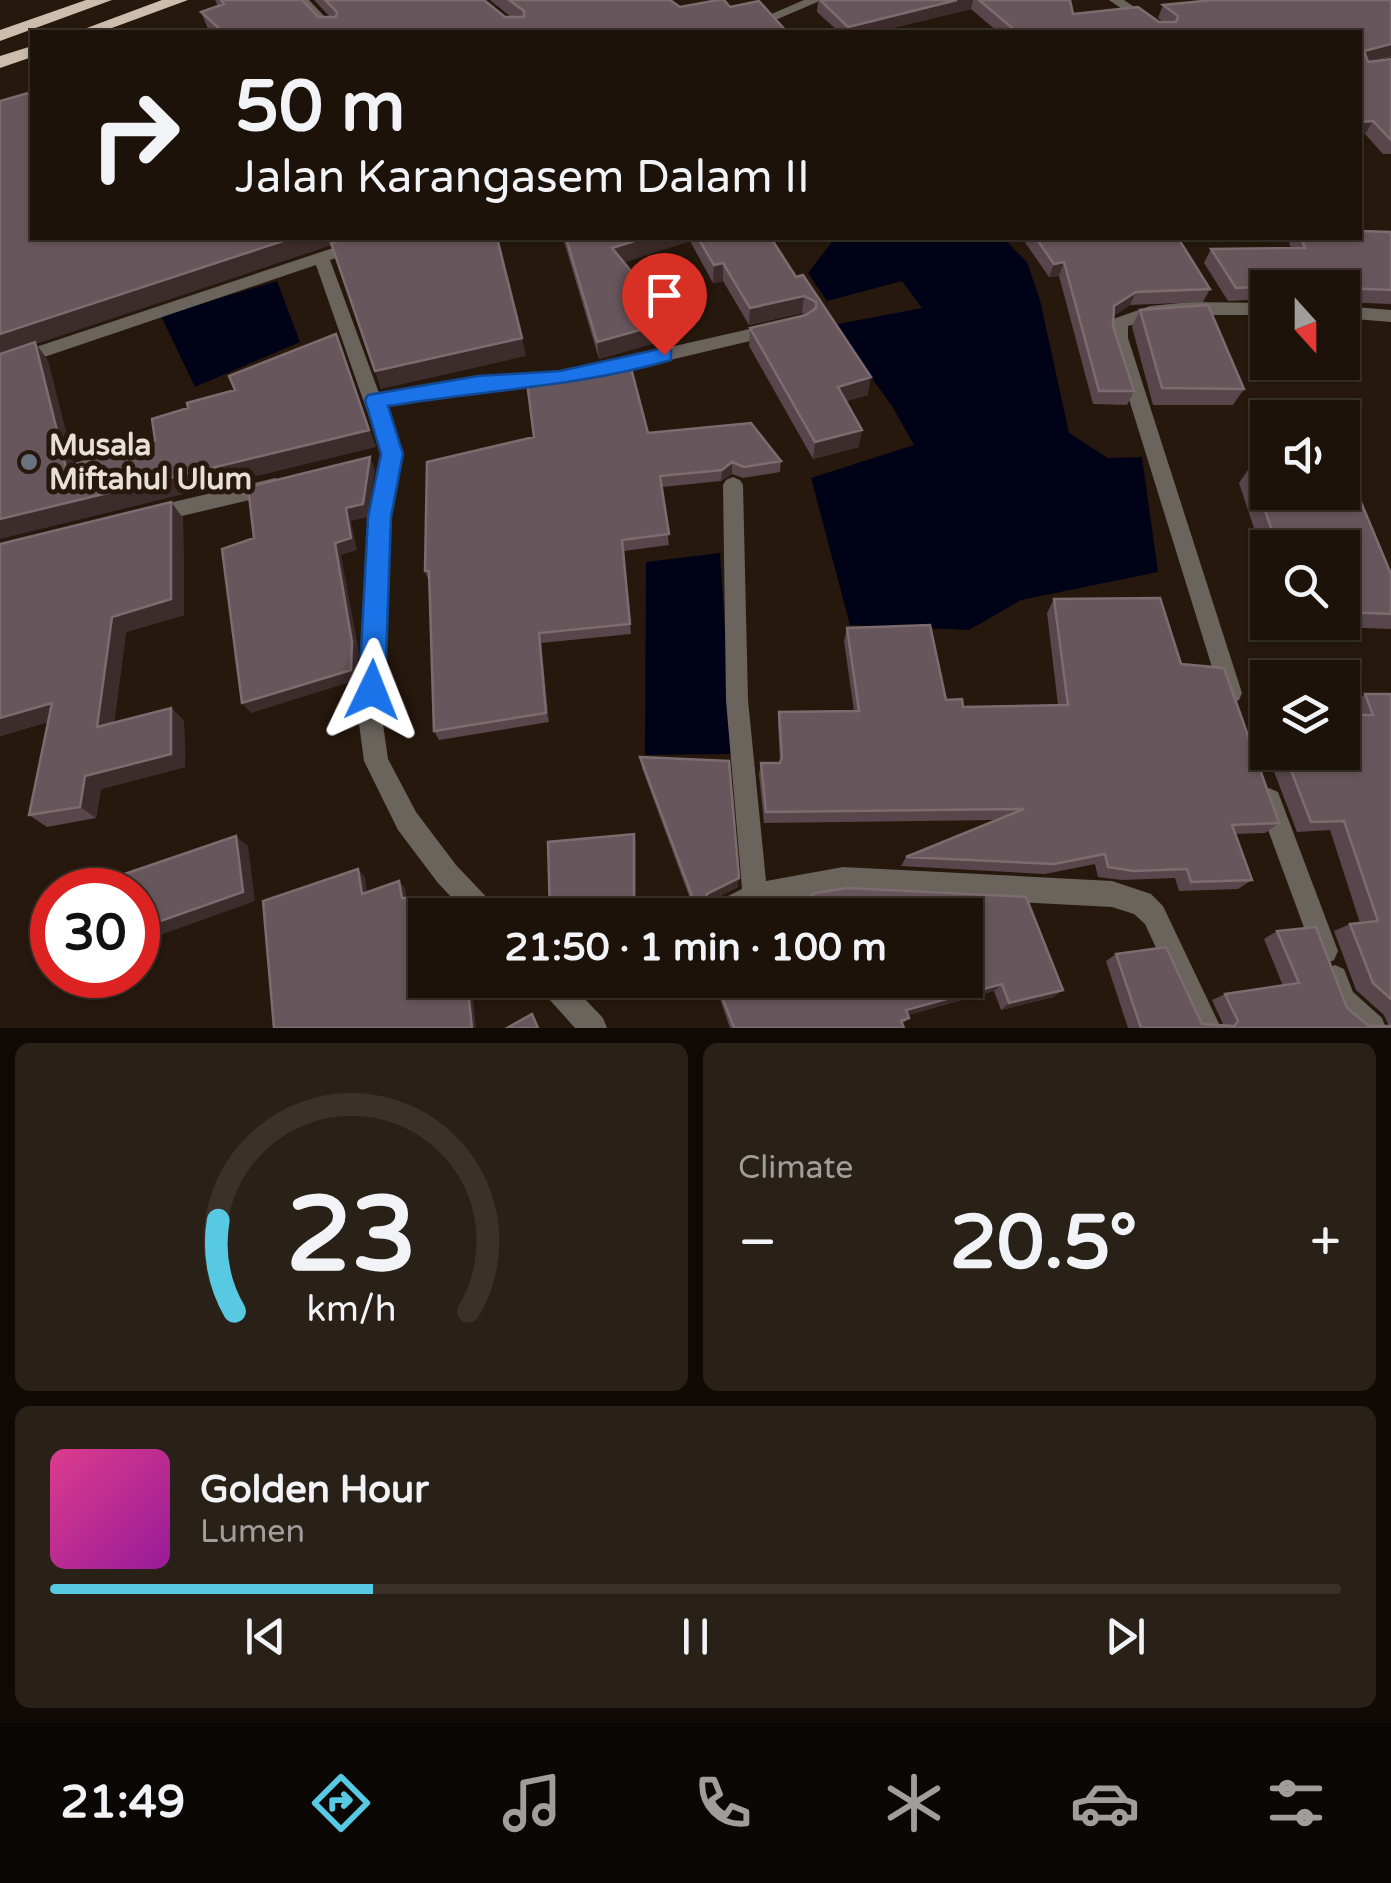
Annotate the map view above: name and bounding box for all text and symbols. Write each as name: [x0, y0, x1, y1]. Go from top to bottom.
text: 50 m: [235, 66, 405, 150]
icon: right: [70, 70, 200, 200]
text: Jalan Karangasem Dalam II: [235, 151, 810, 205]
pin: [622, 253, 707, 356]
icon: arrive: [637, 268, 692, 323]
north arrow: [1250, 270, 1360, 380]
map controls: [1250, 270, 1360, 770]
button: sound: [1250, 400, 1360, 510]
place label: Musala Miftahul Ulum: [49, 427, 252, 498]
marker: Musala Miftahul Ulum: [18, 451, 40, 473]
button: search: [1250, 530, 1360, 640]
position arrow: [320, 638, 424, 742]
button: layers: [1250, 660, 1360, 770]
speed limit sign: 30: [30, 868, 160, 998]
text: 21:50 · 1 min · 100 m: [504, 925, 887, 971]
text: Climate: [738, 1149, 853, 1187]
text: 23: [286, 1174, 417, 1299]
text: 20.5°: [950, 1198, 1137, 1288]
text: −: [738, 1210, 777, 1276]
text: +: [1310, 1210, 1341, 1276]
text: km/h: [307, 1288, 396, 1331]
text: Golden Hour: [200, 1467, 429, 1513]
text: Lumen: [200, 1513, 305, 1551]
icon: previous: [238, 1609, 293, 1664]
icon: pause: [668, 1609, 723, 1664]
icon: next: [1098, 1609, 1153, 1664]
icon: directions: [306, 1768, 376, 1838]
icon: music: [497, 1768, 567, 1838]
icon: phone: [688, 1768, 758, 1838]
icon: climate: [879, 1768, 949, 1838]
icon: car: [1070, 1768, 1140, 1838]
icon: filters: [1261, 1768, 1331, 1838]
text: 21:49: [60, 1776, 185, 1830]

